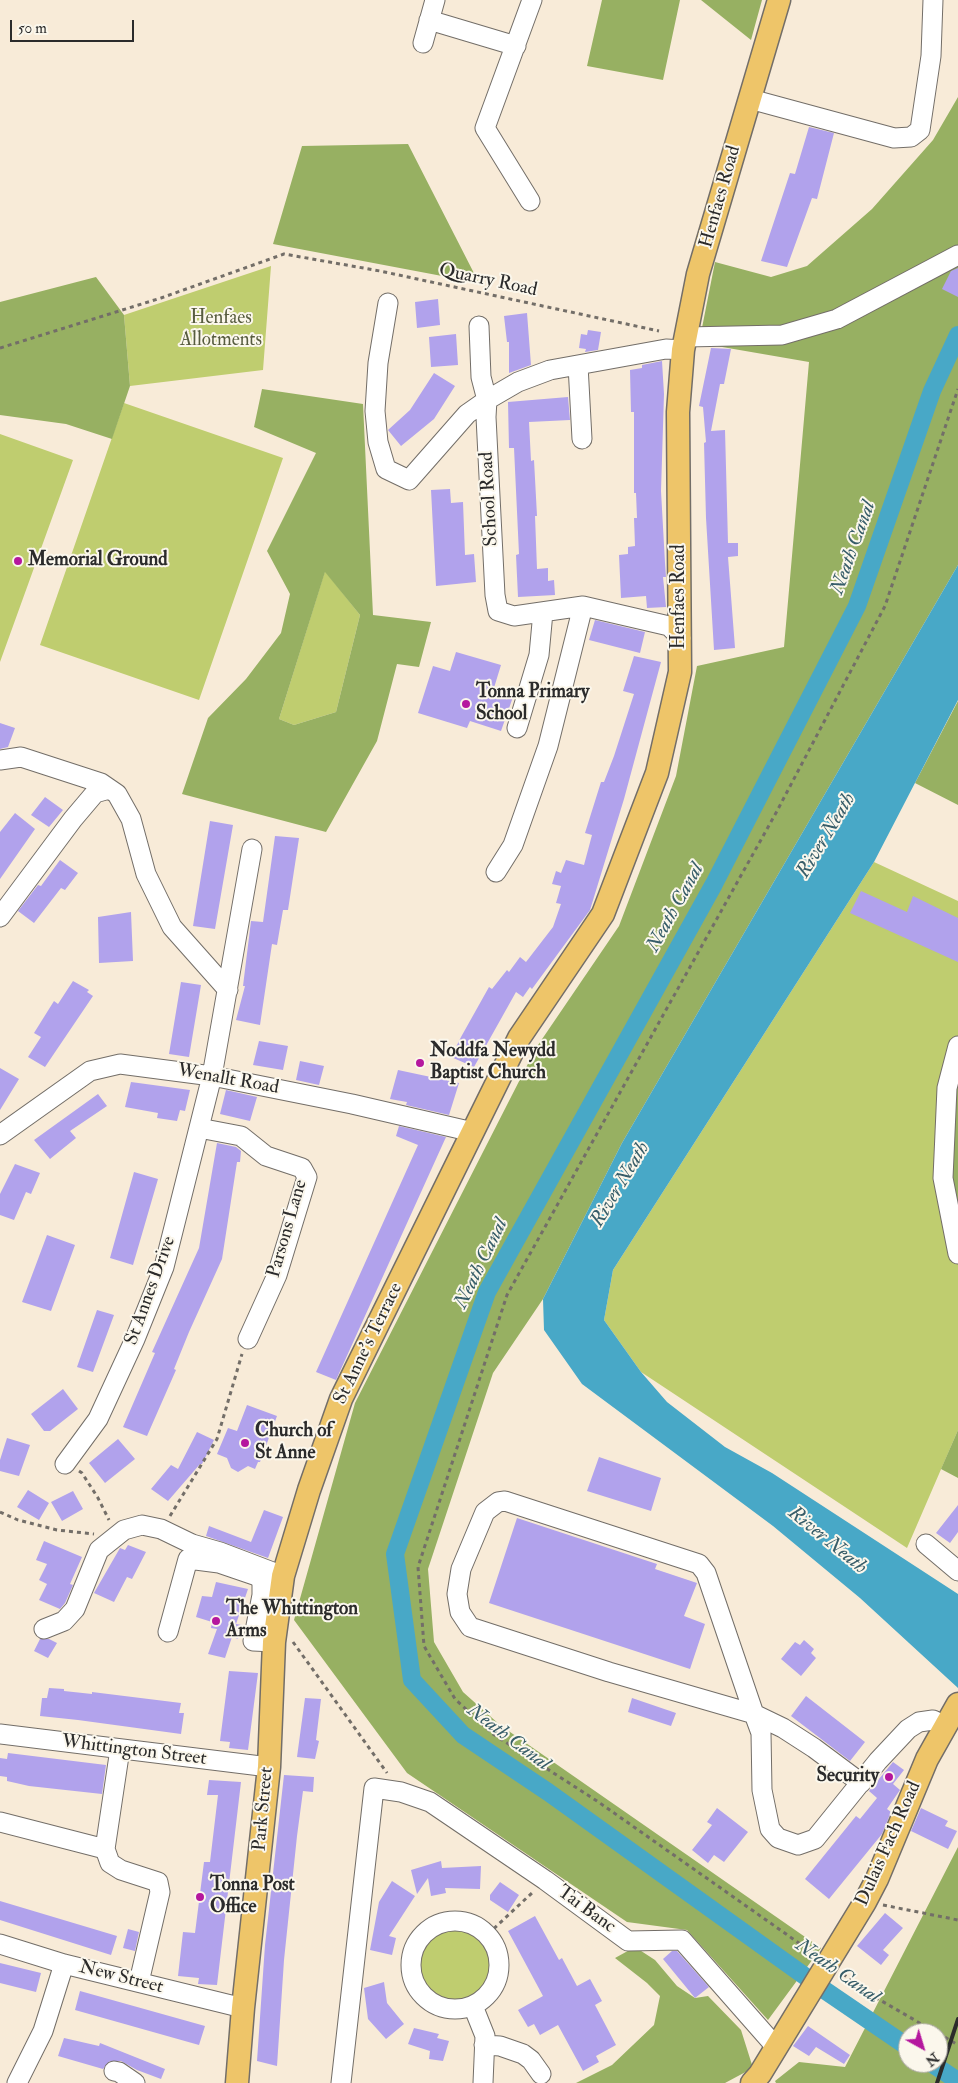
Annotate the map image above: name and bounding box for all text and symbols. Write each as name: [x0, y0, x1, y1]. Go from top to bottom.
scale bar: [12, 10, 136, 42]
text: 50 m: [18, 19, 47, 38]
street label: Henfaes Road: [696, 143, 746, 251]
street label: Quarry Road: [437, 259, 539, 303]
park label: Henfaes Allotments: [180, 308, 262, 352]
street label: School Road: [476, 451, 504, 547]
water label: Neath Canal: [826, 498, 882, 598]
street label: Henfaes Road: [669, 544, 691, 650]
place label: Memorial Ground: [28, 550, 168, 572]
marker: Memorial Ground: [12, 555, 24, 567]
place label: Tonna Primary School: [476, 682, 589, 726]
marker: Tonna Primary School: [460, 698, 472, 710]
water label: River Neath: [792, 789, 862, 883]
water label: Neath Canal: [642, 860, 710, 956]
place label: Noddfa Newydd Baptist Church: [430, 1041, 555, 1085]
marker: Noddfa Newydd Baptist Church: [414, 1057, 426, 1069]
street label: Wenallt Road: [175, 1060, 281, 1100]
water label: River Neath: [586, 1138, 656, 1232]
street label: Parsons Lane: [263, 1177, 313, 1281]
water label: Neath Canal: [450, 1215, 514, 1313]
street label: St Annes Drive: [121, 1233, 181, 1349]
street label: St Anne's Terrace: [330, 1279, 408, 1409]
place label: Church of St Anne: [255, 1421, 333, 1465]
marker: Church of St Anne: [239, 1437, 251, 1449]
water label: River Neath: [783, 1502, 871, 1580]
place label: The Whittington Arms: [226, 1599, 358, 1643]
marker: The Whittington Arms: [210, 1615, 222, 1627]
water label: Neath Canal: [462, 1699, 554, 1777]
street label: Whittington Street: [60, 1731, 208, 1771]
street label: Park Street: [249, 1766, 279, 1852]
place label: Security: [816, 1766, 879, 1788]
marker: Security: [883, 1771, 895, 1783]
street label: Dulais Fach Road: [851, 1778, 927, 1910]
place label: Tonna Post Office: [210, 1875, 295, 1919]
street label: Tai Banc: [552, 1881, 620, 1939]
marker: Tonna Post Office: [194, 1891, 206, 1903]
water label: Neath Canal: [790, 1934, 884, 2010]
street label: New Street: [76, 1957, 166, 1999]
north arrow: [898, 2023, 948, 2073]
text: N: [922, 2049, 942, 2070]

